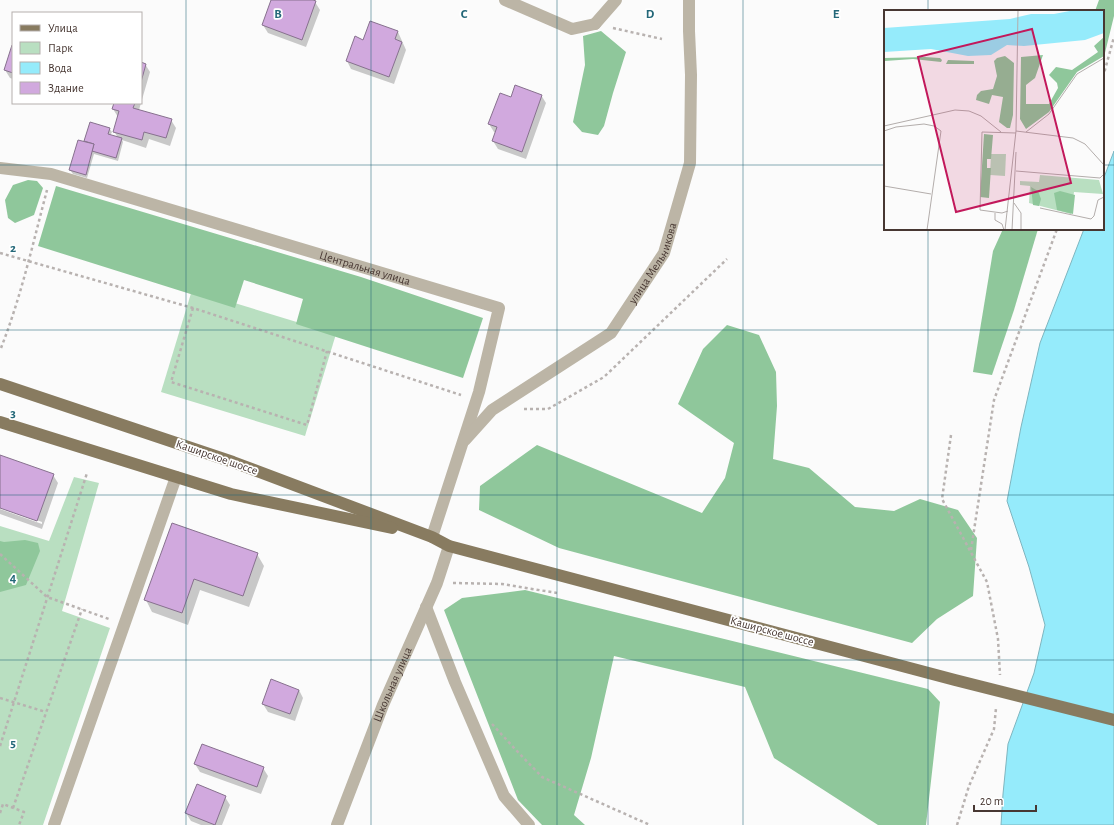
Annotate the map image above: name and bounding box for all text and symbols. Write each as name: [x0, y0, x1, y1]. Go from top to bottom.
text: B: [274, 8, 282, 21]
text: C: [461, 8, 468, 21]
text: D: [646, 8, 655, 21]
text: E: [833, 8, 840, 21]
inset map: [884, 10, 1104, 230]
legend: [12, 12, 142, 104]
text: Улица: [48, 22, 78, 34]
text: Парк: [48, 42, 73, 54]
text: Вода: [48, 62, 72, 74]
text: Здание: [48, 82, 84, 94]
street label: улица Мельникова: [626, 221, 679, 307]
text: 2: [10, 242, 16, 255]
street label: Центральная улица: [318, 249, 412, 287]
text: 3: [10, 407, 16, 420]
street label: Каширское шоссе: [174, 437, 260, 477]
text: 4: [10, 572, 17, 585]
street label: Каширское шоссе: [729, 614, 815, 648]
street label: Школьная улица: [371, 645, 414, 724]
text: 5: [10, 737, 16, 750]
scale bar: [974, 787, 1036, 813]
text: 20 m: [980, 795, 1003, 807]

